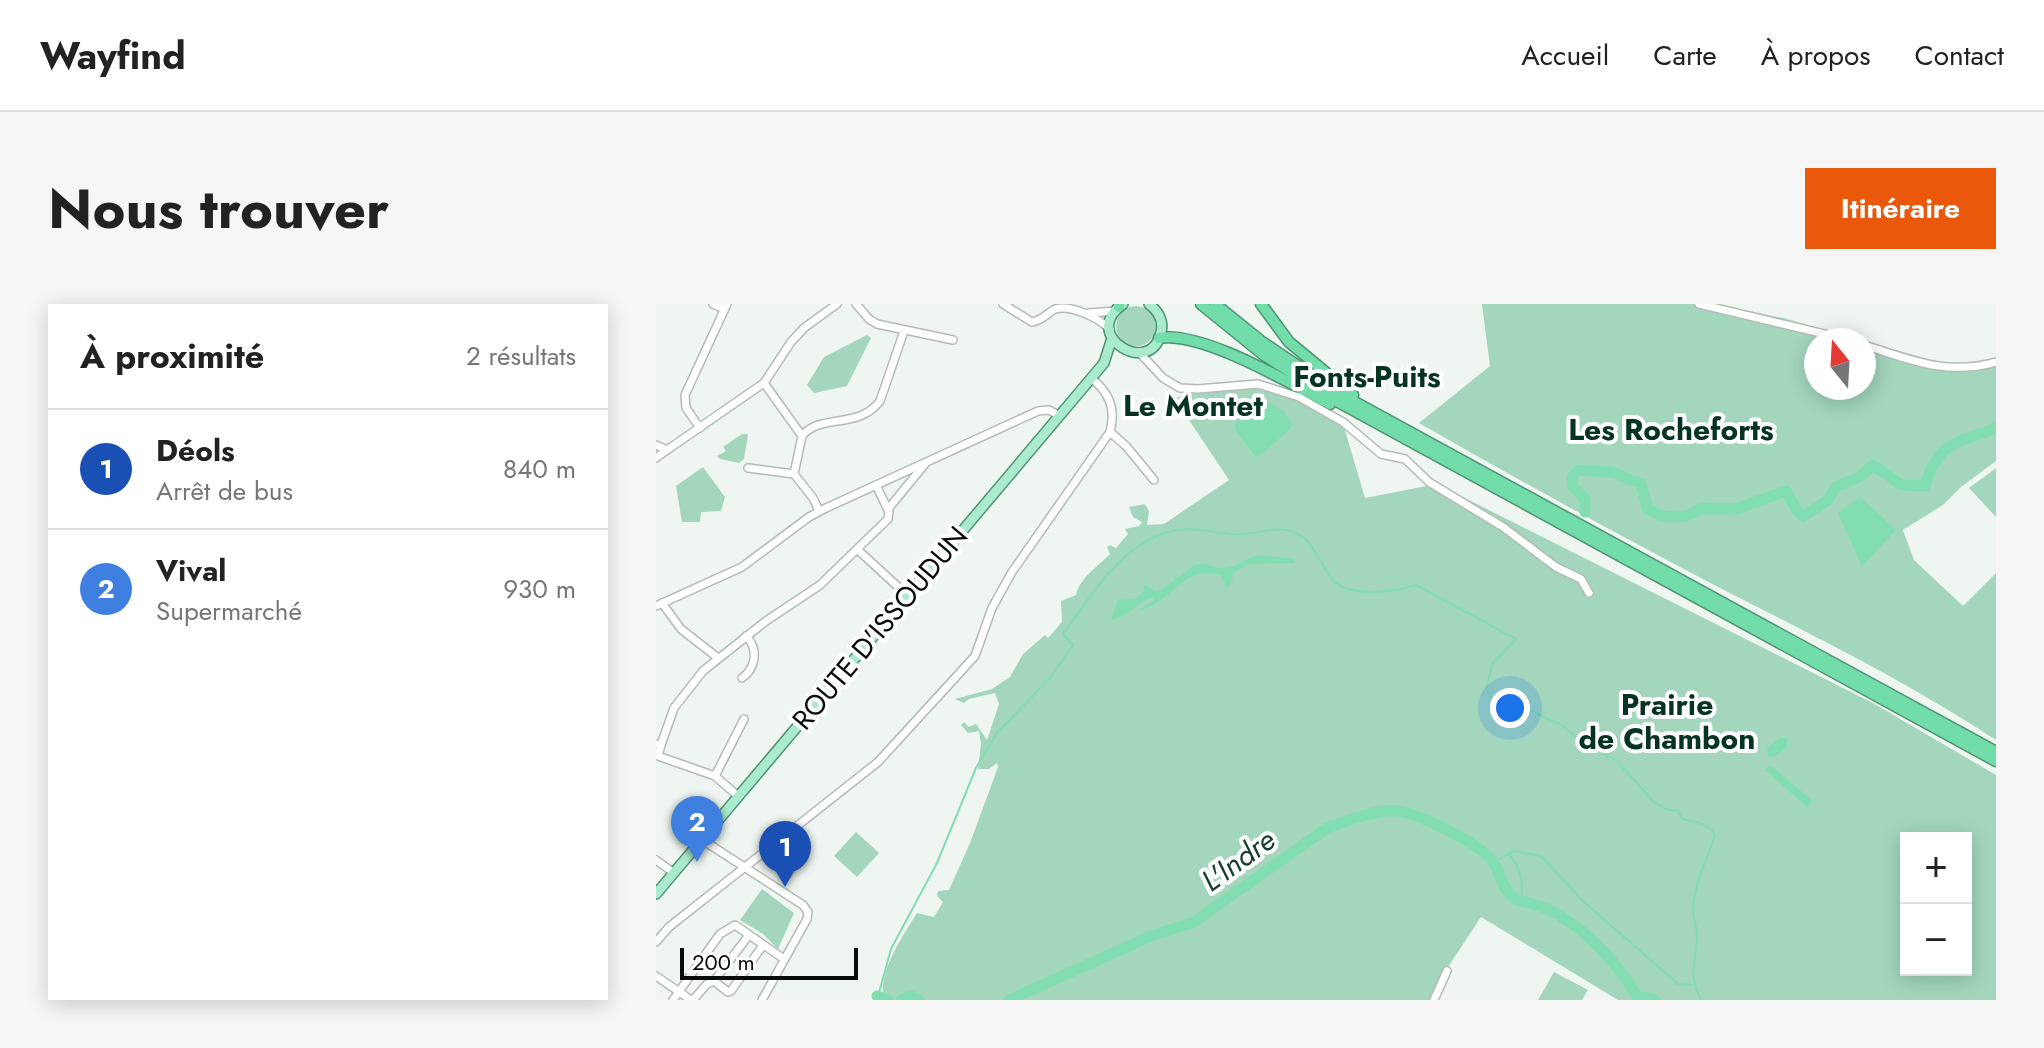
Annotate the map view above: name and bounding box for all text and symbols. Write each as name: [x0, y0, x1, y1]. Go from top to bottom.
text: Wayfind: [40, 28, 186, 83]
text: Accueil: [1521, 35, 1609, 76]
text: Carte: [1653, 35, 1717, 76]
text: À propos: [1761, 35, 1871, 76]
text: Contact: [1915, 35, 2004, 76]
text: Nous trouver: [48, 168, 389, 249]
button: Itinéraire: [1805, 168, 1996, 249]
north arrow: [1804, 328, 1876, 400]
text: À proximité: [80, 332, 264, 381]
text: 2 résultats: [466, 337, 576, 375]
district label: Fonts-Puits: [1293, 355, 1441, 398]
district label: Le Montet: [1123, 384, 1263, 427]
district label: Les Rocheforts: [1568, 408, 1774, 451]
text: Déols: [156, 429, 235, 472]
text: 1: [99, 450, 113, 488]
text: 840 m: [503, 450, 576, 488]
text: Arrêt de bus: [156, 472, 293, 510]
street label: ROUTE D'ISSOUDUN: [782, 517, 978, 739]
text: Vival: [156, 549, 226, 592]
text: 2: [97, 570, 115, 608]
text: 930 m: [503, 570, 576, 608]
text: Supermarché: [156, 592, 302, 630]
district label: Prairie de Chambon: [1578, 683, 1756, 760]
your location: [1490, 688, 1530, 728]
pin: 2: [671, 796, 723, 862]
water label: L'Indre: [1192, 818, 1284, 902]
pin: 1: [759, 821, 811, 887]
map controls: [1900, 832, 1972, 976]
button: +: [1900, 832, 1972, 904]
button: −: [1900, 904, 1972, 976]
scale bar: [680, 944, 858, 980]
text: 200 m: [692, 946, 755, 978]

